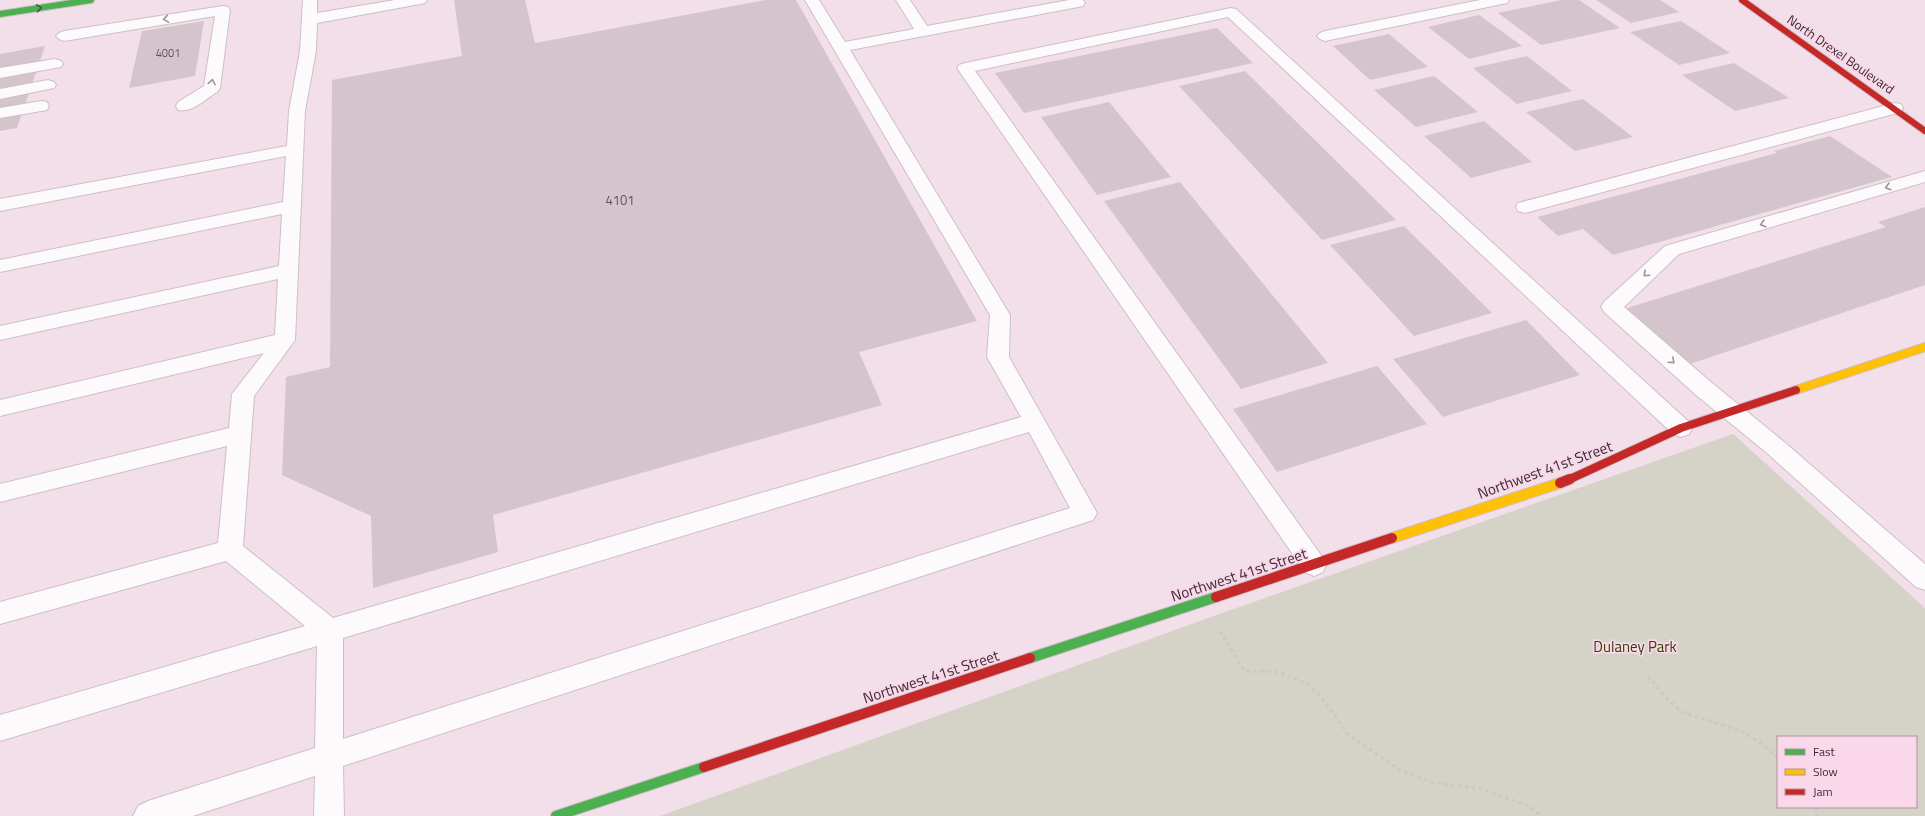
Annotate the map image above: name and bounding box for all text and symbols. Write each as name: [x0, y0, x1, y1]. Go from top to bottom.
one-way arrow: [35, 4, 42, 13]
street label: North Drexel Boulevard: [1783, 9, 1899, 99]
one-way arrow: [163, 15, 169, 23]
house number: 4001: [156, 45, 180, 61]
one-way arrow: [208, 79, 216, 85]
one-way arrow: [1884, 182, 1891, 191]
house number: 4101: [605, 190, 635, 210]
one-way arrow: [1759, 219, 1766, 228]
one-way arrow: [1643, 270, 1651, 277]
one-way arrow: [1668, 357, 1675, 364]
street label: Northwest 41st Street: [1474, 434, 1616, 505]
street label: Northwest 41st Street: [1168, 541, 1311, 607]
park label: Dulaney Park: [1593, 635, 1677, 658]
street label: Northwest 41st Street: [860, 643, 1003, 709]
legend: [1777, 736, 1917, 808]
text: Fast: [1813, 742, 1836, 761]
text: Slow: [1813, 762, 1838, 781]
text: Jam: [1813, 782, 1833, 801]

